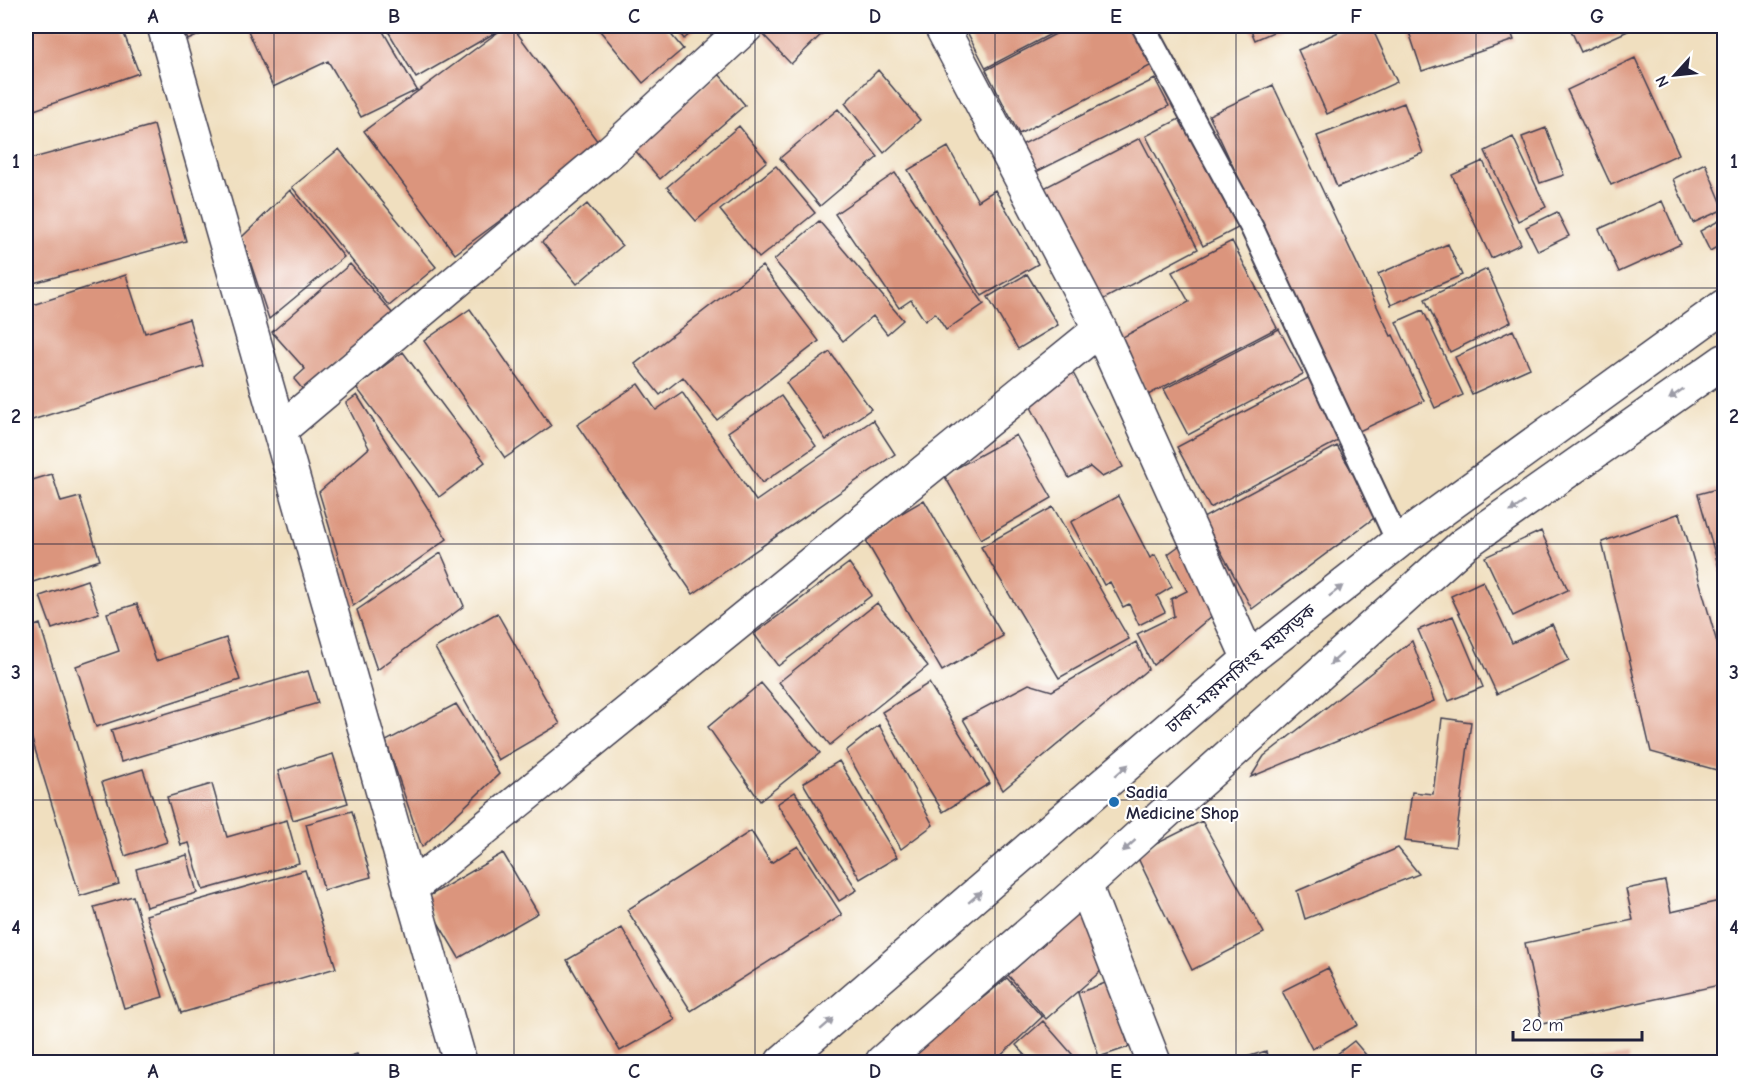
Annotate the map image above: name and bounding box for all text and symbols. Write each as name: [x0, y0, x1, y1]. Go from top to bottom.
text: A: [147, 5, 159, 28]
text: B: [388, 5, 400, 28]
text: C: [628, 5, 640, 28]
text: D: [869, 5, 881, 28]
text: E: [1110, 5, 1122, 28]
text: F: [1350, 5, 1362, 28]
text: G: [1590, 5, 1604, 28]
north arrow: [1645, 45, 1705, 105]
text: N: [1652, 73, 1673, 90]
text: 1: [12, 150, 20, 173]
text: 1: [1730, 150, 1738, 173]
one-way arrow: [1668, 388, 1684, 399]
text: 2: [11, 405, 21, 428]
text: 2: [1729, 405, 1739, 428]
one-way arrow: [1509, 500, 1525, 512]
one-way arrow: [1329, 585, 1344, 597]
street label: ঢাকা-ময়মনসিংহ মহাসড়ক: [1161, 600, 1320, 738]
one-way arrow: [1329, 652, 1344, 665]
text: 3: [11, 661, 21, 684]
text: 3: [1729, 661, 1739, 684]
one-way arrow: [1114, 763, 1130, 776]
place label: Sadia Medicine Shop: [1126, 782, 1239, 824]
marker: Sadia Medicine Shop: [1107, 795, 1121, 809]
one-way arrow: [1121, 839, 1136, 853]
one-way arrow: [967, 890, 982, 904]
text: 4: [11, 916, 21, 939]
text: 4: [1729, 916, 1739, 939]
scale bar: [1513, 1004, 1642, 1042]
text: 20 m: [1522, 1015, 1563, 1036]
one-way arrow: [819, 1018, 835, 1031]
text: A: [147, 1060, 159, 1083]
text: B: [388, 1060, 400, 1083]
text: C: [628, 1060, 640, 1083]
text: D: [869, 1060, 881, 1083]
text: E: [1110, 1060, 1122, 1083]
text: F: [1350, 1060, 1362, 1083]
text: G: [1590, 1060, 1604, 1083]

